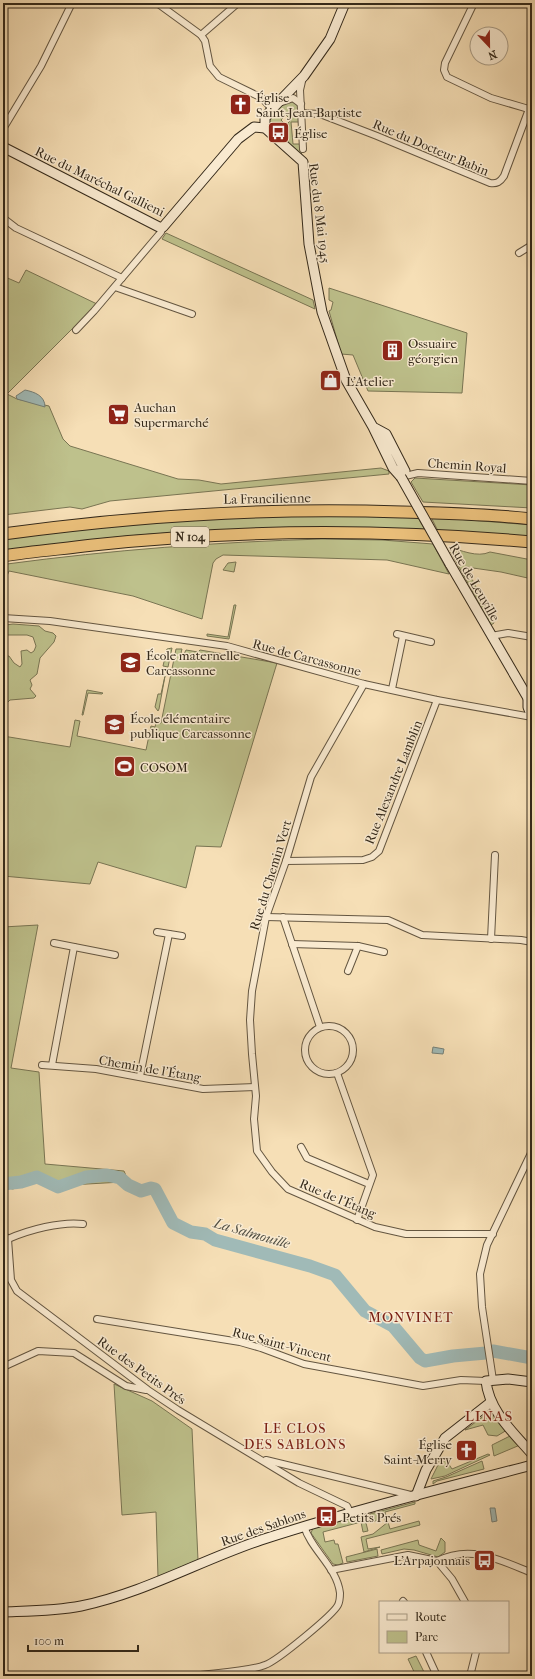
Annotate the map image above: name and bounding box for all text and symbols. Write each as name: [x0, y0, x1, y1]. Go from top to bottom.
north arrow: [469, 26, 509, 66]
text: N: [486, 47, 499, 63]
place label: Église Saint-Jean-Baptiste: [256, 90, 362, 120]
church icon: Église Saint-Jean-Baptiste: [227, 91, 253, 117]
street label: Rue du Docteur Babin: [371, 116, 491, 179]
bus stop icon: Église: [266, 120, 292, 146]
place label: Église: [294, 126, 328, 141]
street label: Rue du Maréchal Gallieni: [33, 144, 167, 219]
street label: Rue du 8 Mai 1945: [306, 162, 333, 265]
place label: Ossuaire géorgien: [408, 336, 459, 366]
building icon: Ossuaire géorgien: [379, 337, 405, 363]
shop icon: L’Atelier: [317, 368, 343, 394]
place label: L’Atelier: [346, 374, 394, 389]
place label: Auchan Supermarché: [133, 400, 209, 430]
supermarket icon: Auchan Supermarché: [106, 401, 132, 427]
street label: Chemin Royal: [427, 455, 507, 476]
street label: La Francilienne: [223, 490, 311, 507]
road number: N 104: [171, 527, 209, 547]
street label: Rue de Leuville: [446, 541, 503, 624]
street label: Rue de Carcassonne: [251, 636, 363, 679]
place label: École maternelle Carcassonne: [146, 648, 240, 678]
school or university icon: École maternelle Carcassonne: [117, 649, 143, 675]
place label: École élémentaire publique Carcassonne: [129, 711, 252, 741]
school or university icon: École élémentaire publique Carcassonne: [102, 712, 128, 738]
street label: Rue Alexandre Lamblin: [362, 718, 425, 846]
sports icon: COSOM: [111, 754, 137, 780]
place label: COSOM: [140, 760, 188, 775]
street label: Rue du Chemin Vert: [247, 818, 295, 932]
street label: Chemin de l'Étang: [98, 1052, 203, 1085]
street label: Rue de l'Étang: [297, 1176, 379, 1222]
water label: La Salmouille: [211, 1214, 292, 1253]
district label: MONVINET: [368, 1309, 454, 1326]
street label: Rue Saint-Vincent: [231, 1324, 333, 1365]
street label: Rue des Petits Prés: [94, 1333, 189, 1408]
district label: LINAS: [465, 1407, 513, 1425]
district label: LE CLOS DES SABLONS: [244, 1420, 346, 1453]
place label: Église Saint-Merry: [384, 1437, 453, 1467]
church icon: Église Saint-Merry: [454, 1438, 480, 1464]
bus stop icon: Petits Prés: [313, 1504, 339, 1530]
street label: Rue des Sablons: [219, 1506, 308, 1549]
place label: Petits Prés: [342, 1510, 401, 1525]
bus stop icon: L'Arpajonnais: [472, 1547, 498, 1573]
place label: L'Arpajonnais: [394, 1553, 470, 1568]
legend: [379, 1601, 509, 1653]
text: Route: [415, 1610, 447, 1624]
scale bar: [28, 1627, 138, 1653]
text: Parc: [415, 1630, 438, 1644]
text: 100 m: [34, 1634, 64, 1648]

